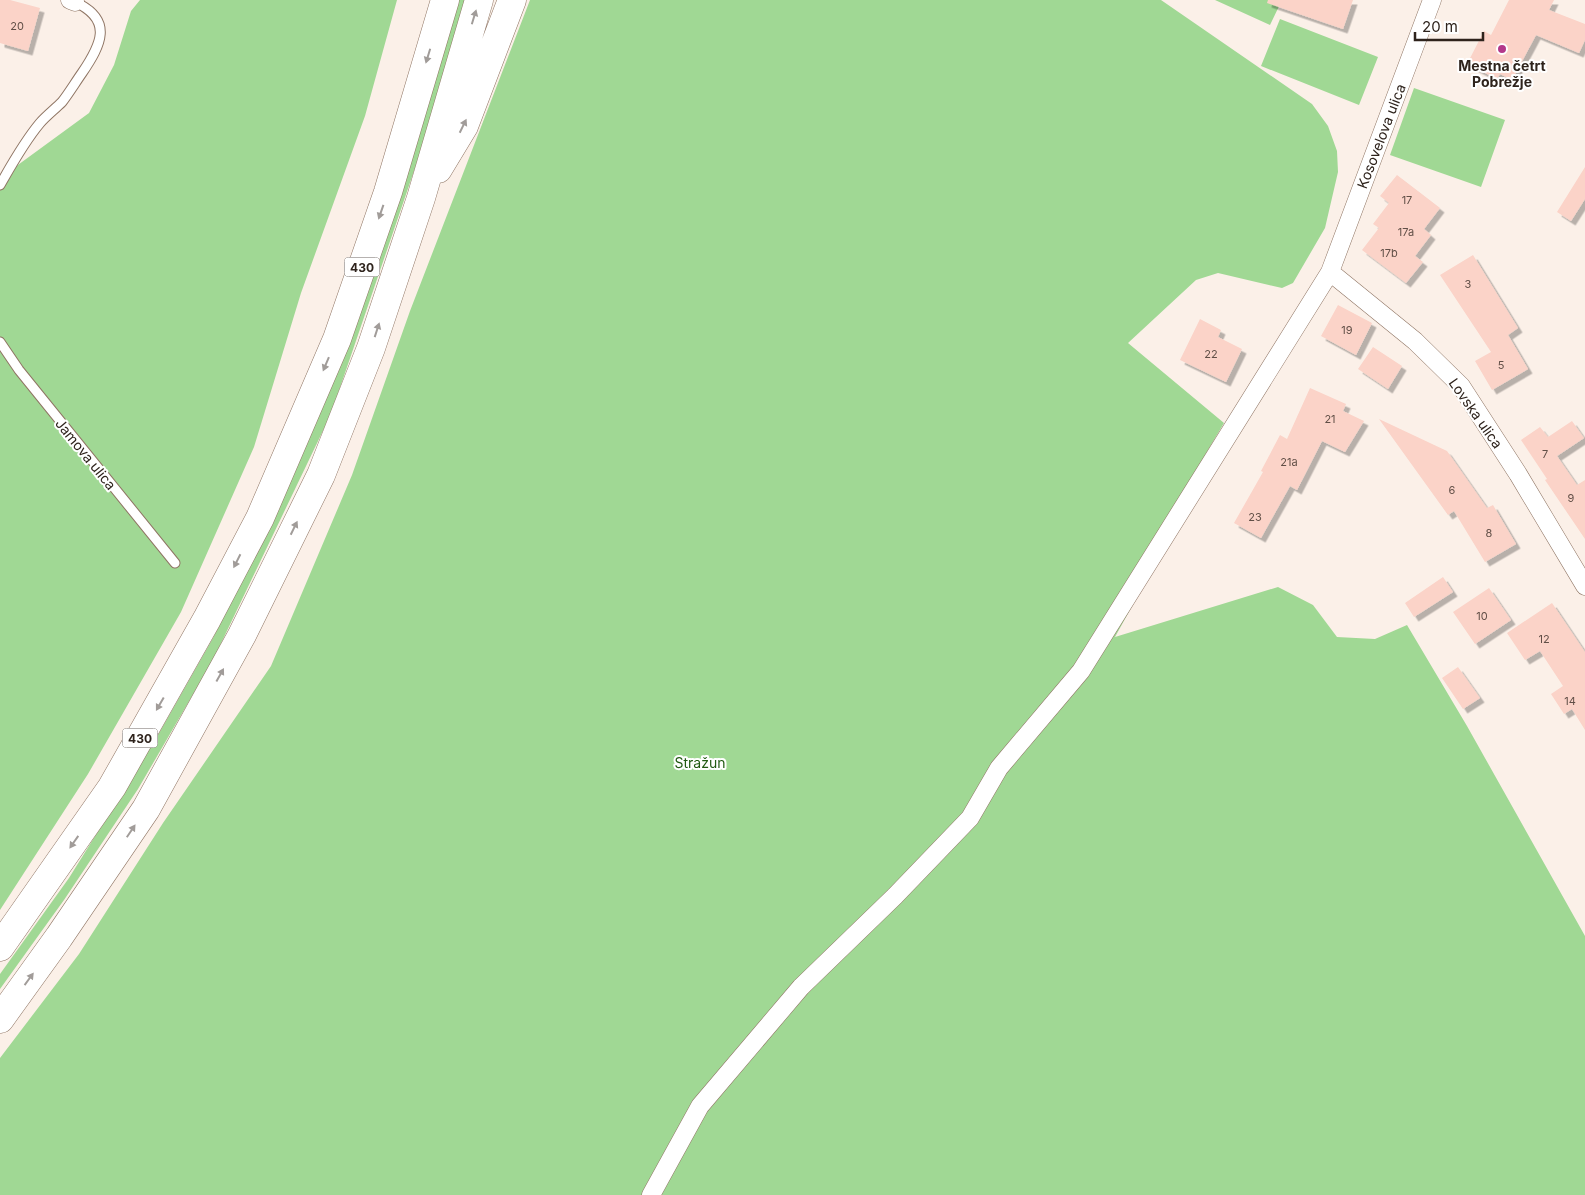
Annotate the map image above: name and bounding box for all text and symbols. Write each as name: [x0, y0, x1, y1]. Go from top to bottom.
one-way arrow: [471, 9, 478, 24]
scale bar: [1415, 10, 1482, 42]
text: 20 m: [1422, 17, 1458, 36]
house number: 20: [10, 19, 24, 33]
marker: Mestna četrt Pobrežje: [1496, 43, 1508, 55]
one-way arrow: [424, 49, 432, 64]
place label: Mestna četrt Pobrežje: [1458, 57, 1546, 90]
street label: Kosovelova ulica: [1353, 81, 1409, 191]
one-way arrow: [460, 119, 468, 133]
house number: 17: [1402, 193, 1412, 207]
one-way arrow: [377, 204, 384, 219]
house number: 17a: [1398, 225, 1414, 239]
house number: 17b: [1380, 246, 1398, 260]
road number: 430: [344, 258, 380, 276]
house number: 3: [1465, 277, 1472, 291]
one-way arrow: [373, 322, 381, 337]
house number: 19: [1341, 323, 1353, 337]
house number: 22: [1204, 347, 1218, 361]
one-way arrow: [321, 357, 329, 371]
house number: 5: [1498, 358, 1505, 372]
street label: Lovska ulica: [1446, 375, 1506, 451]
house number: 21: [1324, 412, 1336, 426]
street label: Jamova ulica: [52, 415, 120, 493]
house number: 7: [1542, 447, 1548, 461]
house number: 21a: [1280, 455, 1298, 469]
house number: 6: [1449, 483, 1456, 497]
house number: 9: [1568, 491, 1575, 505]
house number: 23: [1248, 510, 1262, 524]
one-way arrow: [290, 521, 298, 535]
house number: 8: [1486, 526, 1493, 540]
one-way arrow: [233, 554, 241, 568]
house number: 10: [1476, 609, 1488, 623]
house number: 12: [1538, 632, 1550, 646]
one-way arrow: [215, 668, 224, 681]
house number: 14: [1564, 694, 1576, 708]
one-way arrow: [155, 697, 164, 710]
road number: 430: [122, 728, 158, 748]
park label: Stražun: [675, 754, 725, 771]
one-way arrow: [126, 824, 136, 838]
one-way arrow: [69, 835, 79, 848]
one-way arrow: [23, 973, 34, 986]

